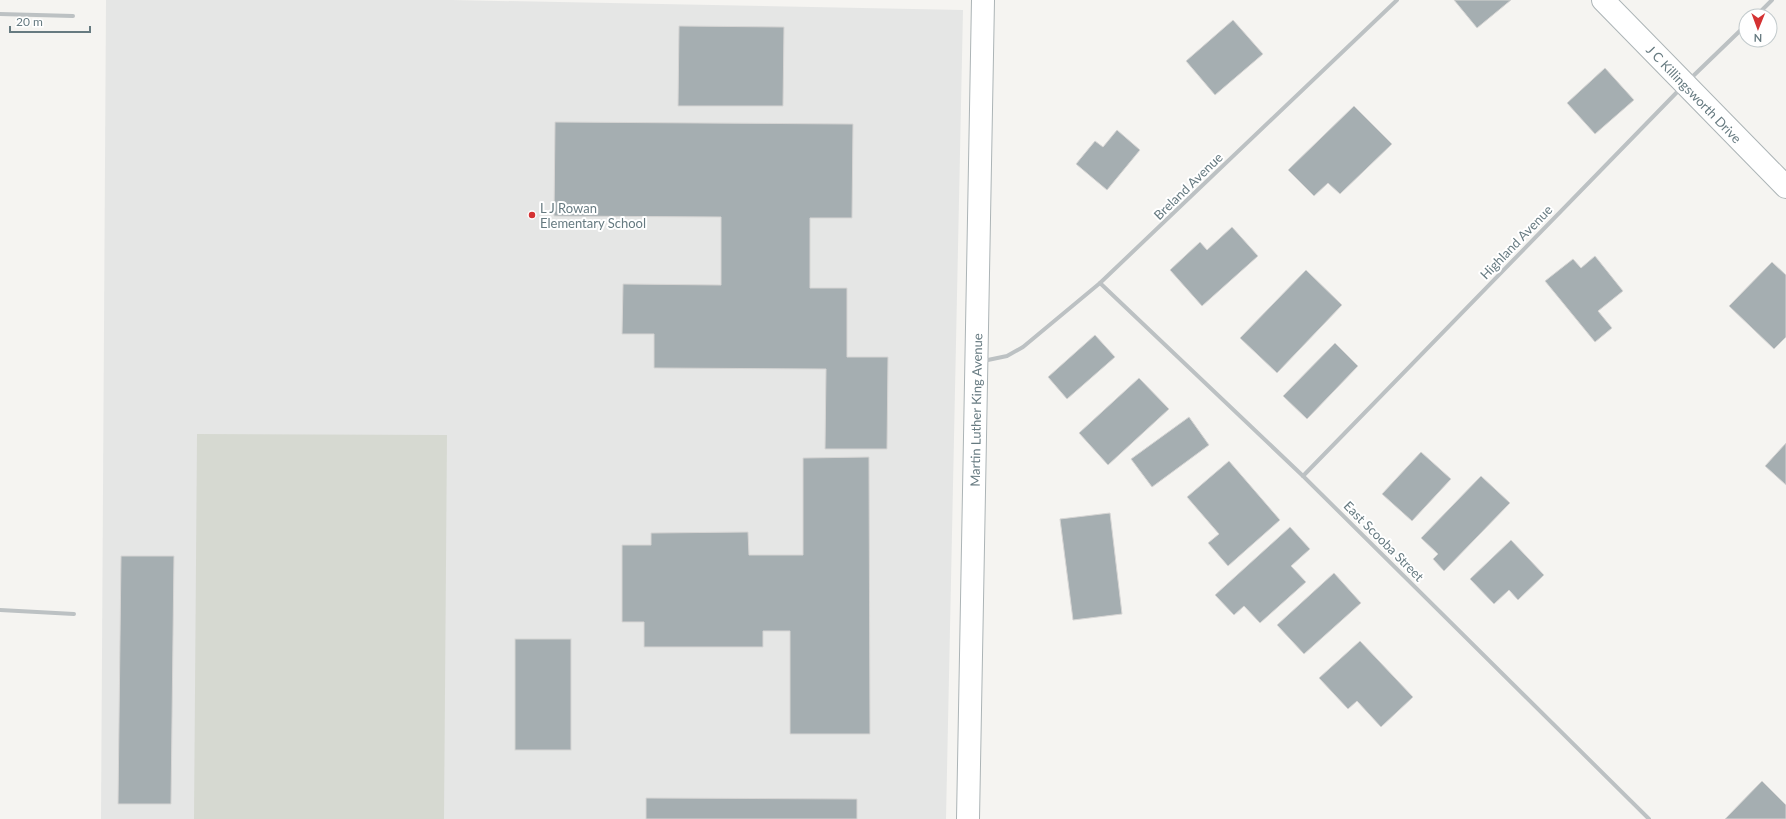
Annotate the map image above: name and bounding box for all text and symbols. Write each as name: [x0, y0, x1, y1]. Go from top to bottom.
scale bar: [10, 8, 90, 34]
north arrow: [1738, 8, 1778, 48]
text: 20 m: [16, 14, 43, 29]
text: N: [1753, 32, 1762, 45]
street label: J C Killingsworth Drive: [1643, 42, 1745, 146]
street label: Breland Avenue: [1150, 149, 1226, 223]
place label: L J Rowan Elementary School: [540, 200, 646, 231]
street label: Highland Avenue: [1477, 201, 1556, 282]
marker: L J Rowan Elementary School: [527, 210, 537, 220]
street label: Martin Luther King Avenue: [967, 333, 985, 487]
street label: East Scooba Street: [1341, 498, 1428, 585]

